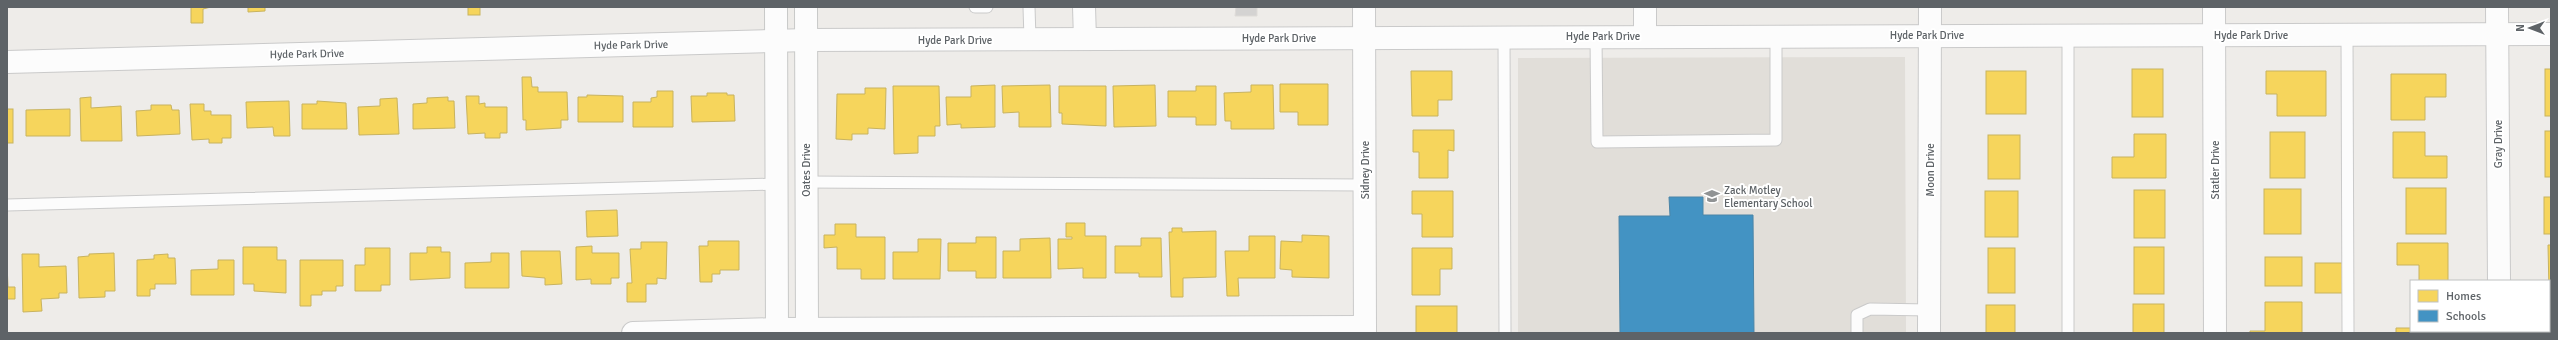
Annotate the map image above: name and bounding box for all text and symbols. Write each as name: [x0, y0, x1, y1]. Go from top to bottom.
north arrow: [2510, 8, 2550, 48]
text: N: [2514, 24, 2527, 32]
street label: Hyde Park Drive: [1890, 29, 1964, 42]
street label: Hyde Park Drive: [2214, 29, 2288, 42]
street label: Hyde Park Drive: [1566, 30, 1640, 43]
street label: Hyde Park Drive: [1242, 32, 1316, 45]
street label: Hyde Park Drive: [918, 34, 992, 47]
street label: Hyde Park Drive: [594, 38, 668, 52]
street label: Hyde Park Drive: [270, 47, 344, 61]
street label: Gray Drive: [2492, 120, 2505, 168]
street label: Sidney Drive: [1359, 141, 1372, 199]
street label: Statler Drive: [2209, 141, 2222, 199]
street label: Oates Drive: [800, 143, 813, 197]
street label: Moon Drive: [1924, 143, 1937, 197]
place label: Zack Motley Elementary School: [1724, 184, 1812, 210]
school or university icon: Zack Motley Elementary School: [1703, 187, 1721, 205]
legend: [2410, 280, 2550, 332]
text: Homes: [2446, 289, 2481, 304]
text: Schools: [2446, 309, 2486, 324]

